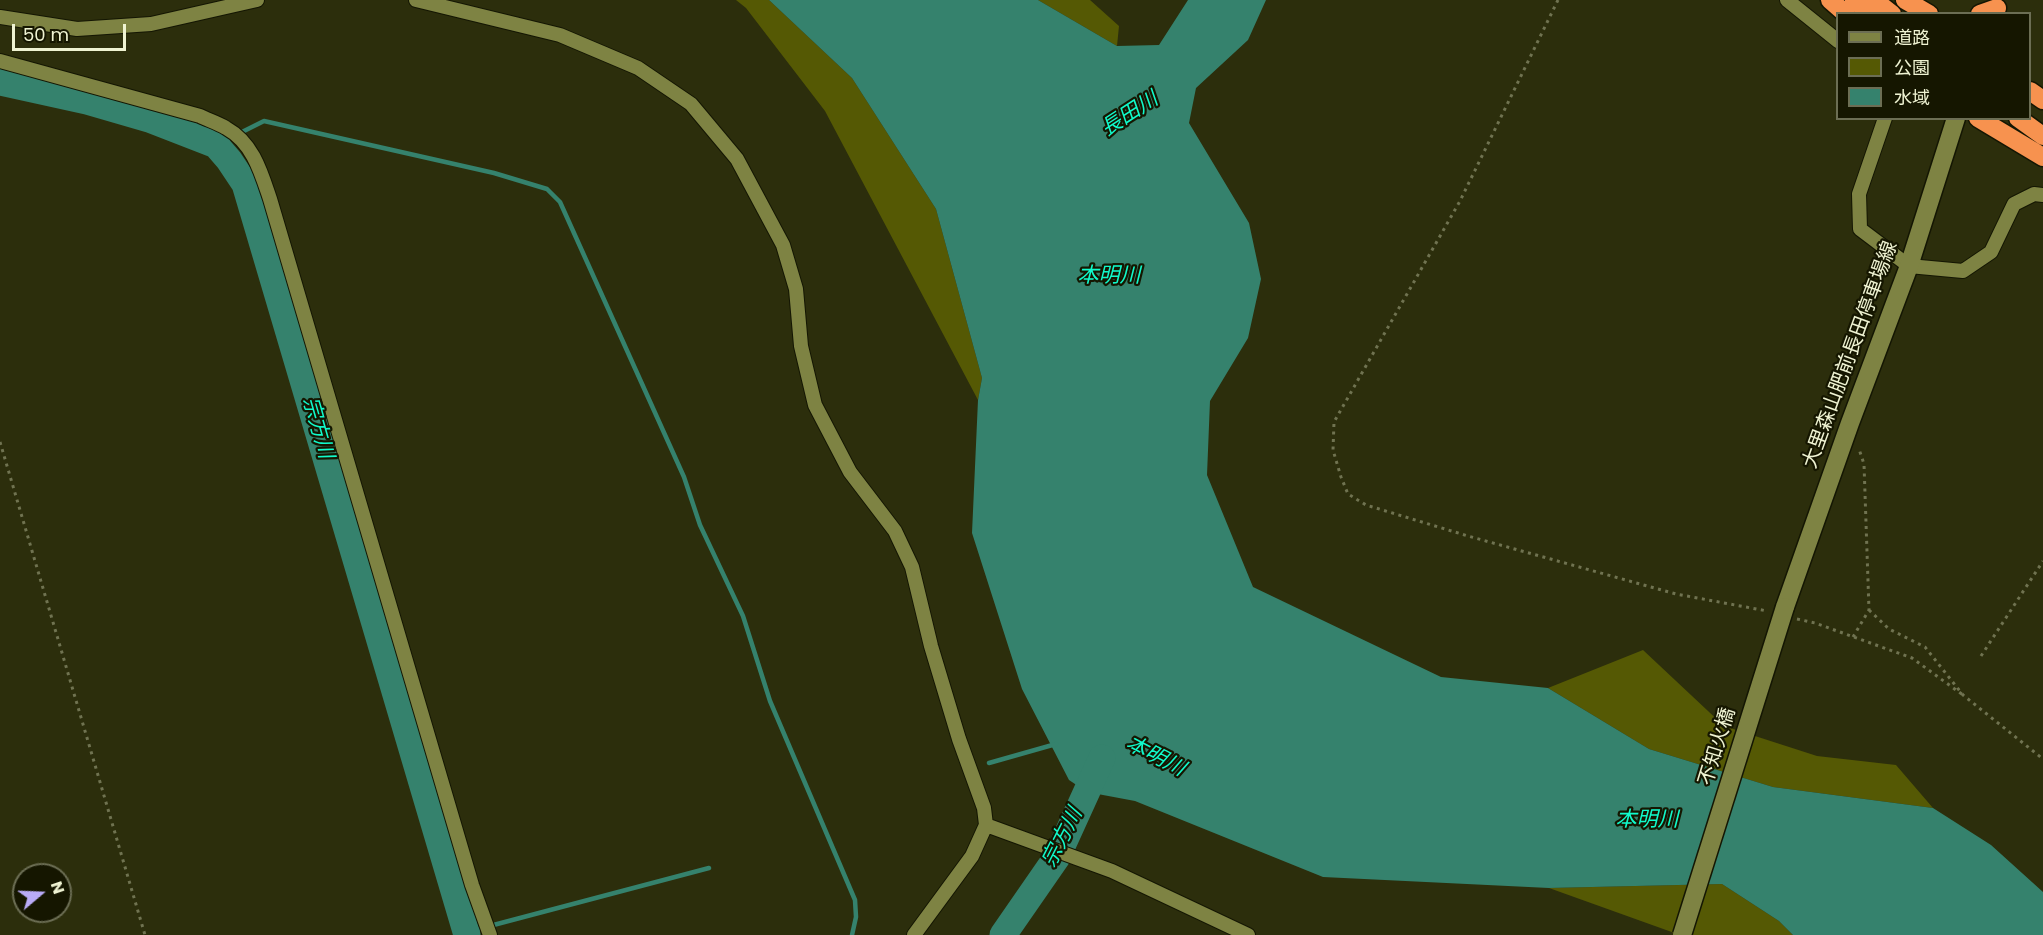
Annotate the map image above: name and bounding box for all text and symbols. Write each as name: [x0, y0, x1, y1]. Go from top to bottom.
scale bar: [15, 12, 129, 50]
legend: [1836, 12, 2031, 120]
text: 50 m: [23, 22, 69, 47]
text: 道路: [1894, 25, 1930, 50]
text: 公園: [1894, 55, 1930, 80]
text: 水域: [1894, 85, 1930, 110]
water label: 長田川: [1097, 87, 1163, 143]
street label: 大里森山肥前長田停車場線: [1799, 238, 1903, 472]
water label: 本明川: [1078, 264, 1140, 290]
water label: 宗方川: [296, 394, 338, 462]
street label: 不知火橋: [1695, 705, 1741, 789]
water label: 本明川: [1121, 731, 1189, 783]
water label: 宗方川: [1037, 804, 1089, 872]
water label: 本明川: [1616, 808, 1678, 834]
north arrow: [12, 863, 72, 923]
text: N: [45, 878, 70, 897]

